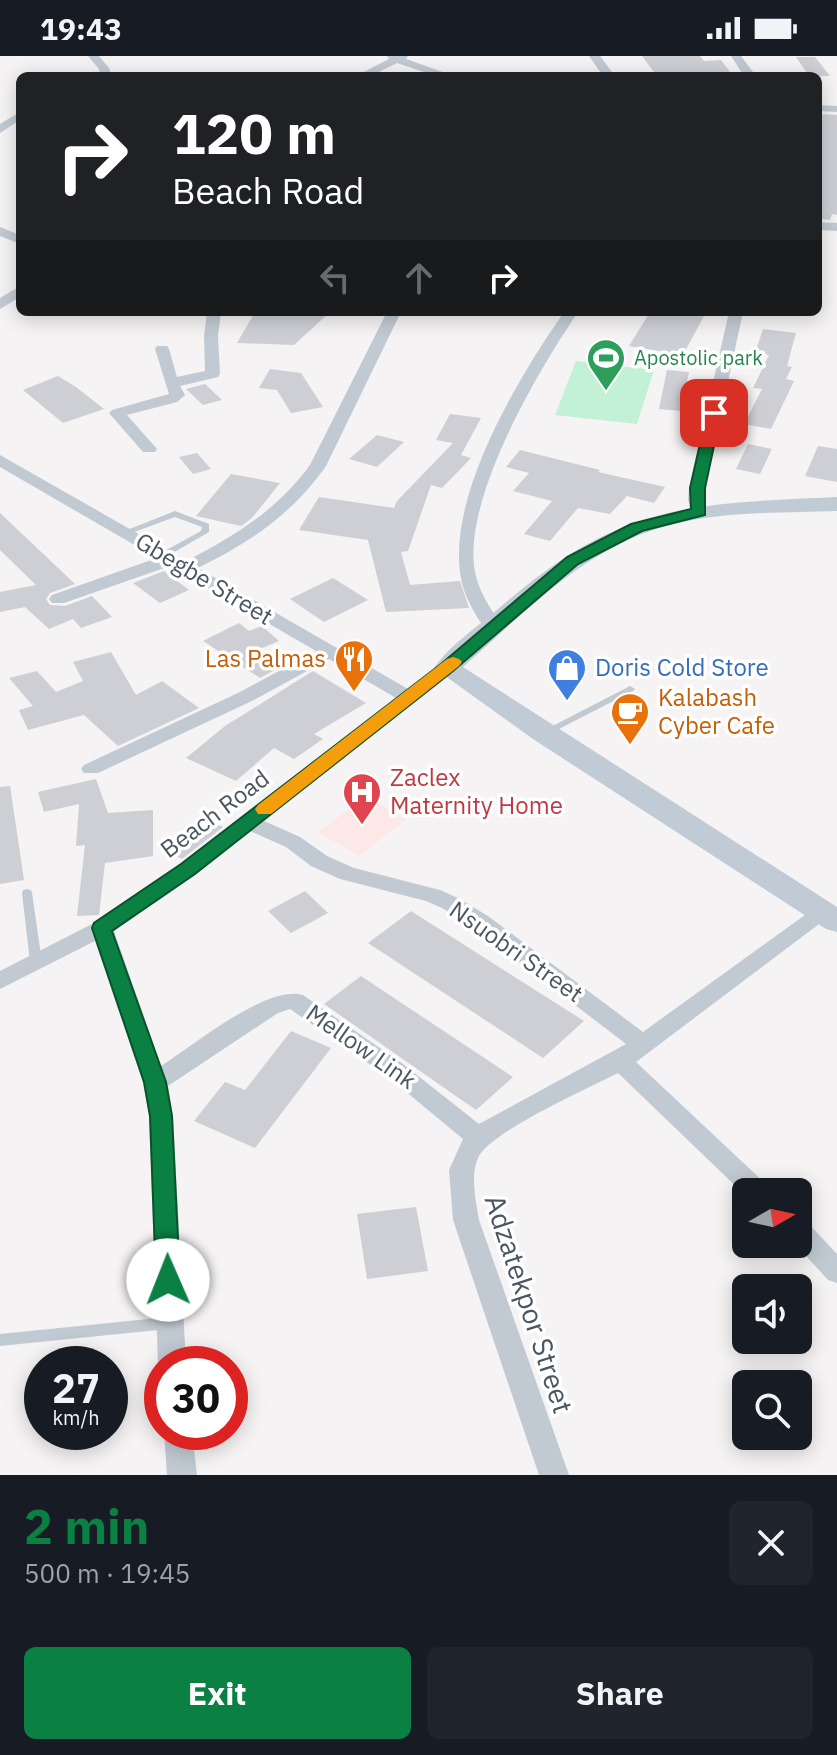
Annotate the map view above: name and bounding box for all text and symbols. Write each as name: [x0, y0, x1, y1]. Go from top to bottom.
text: 19:43: [40, 9, 122, 48]
text: 120 m: [172, 97, 336, 169]
icon: right: [40, 104, 144, 208]
text: Beach Road: [172, 167, 364, 214]
icon: left: [313, 256, 357, 300]
icon: ahead: [397, 256, 441, 300]
icon: right: [481, 256, 525, 300]
sports icon: Apostolic park: [585, 337, 627, 392]
place label: Apostolic park: [634, 344, 763, 371]
pin: [680, 379, 748, 447]
icon: arrive: [692, 391, 736, 435]
street label: Gbegbe Street: [130, 525, 279, 632]
restaurant icon: Las Palmas: [333, 638, 375, 693]
place label: Las Palmas: [205, 642, 326, 674]
shop icon: Doris Cold Store: [546, 647, 588, 702]
place label: Doris Cold Store: [595, 651, 769, 683]
place label: Kalabash Cyber Cafe: [658, 681, 775, 741]
cafe icon: Kalabash Cyber Cafe: [609, 691, 651, 746]
place label: Zaclex Maternity Home: [390, 761, 563, 821]
street label: Beach Road: [154, 762, 275, 865]
hospital icon: Zaclex Maternity Home: [341, 771, 383, 826]
street label: Nsuobri Street: [444, 893, 590, 1009]
street label: Mellow Link: [300, 997, 423, 1096]
north arrow: [732, 1178, 812, 1258]
map controls: [732, 1178, 812, 1450]
street label: Adzatekpor Street: [477, 1190, 582, 1418]
position arrow: [126, 1238, 210, 1322]
button: sound: [732, 1274, 812, 1354]
speed limit sign: 30: [144, 1346, 248, 1450]
text: 27: [52, 1362, 100, 1414]
button: search: [732, 1370, 812, 1450]
text: km/h: [52, 1404, 100, 1431]
text: 2 min: [24, 1495, 149, 1557]
button: close: [729, 1501, 813, 1585]
text: 500 m · 19:45: [24, 1556, 190, 1590]
button: Exit: [24, 1647, 411, 1739]
button: Share: [427, 1647, 813, 1739]

